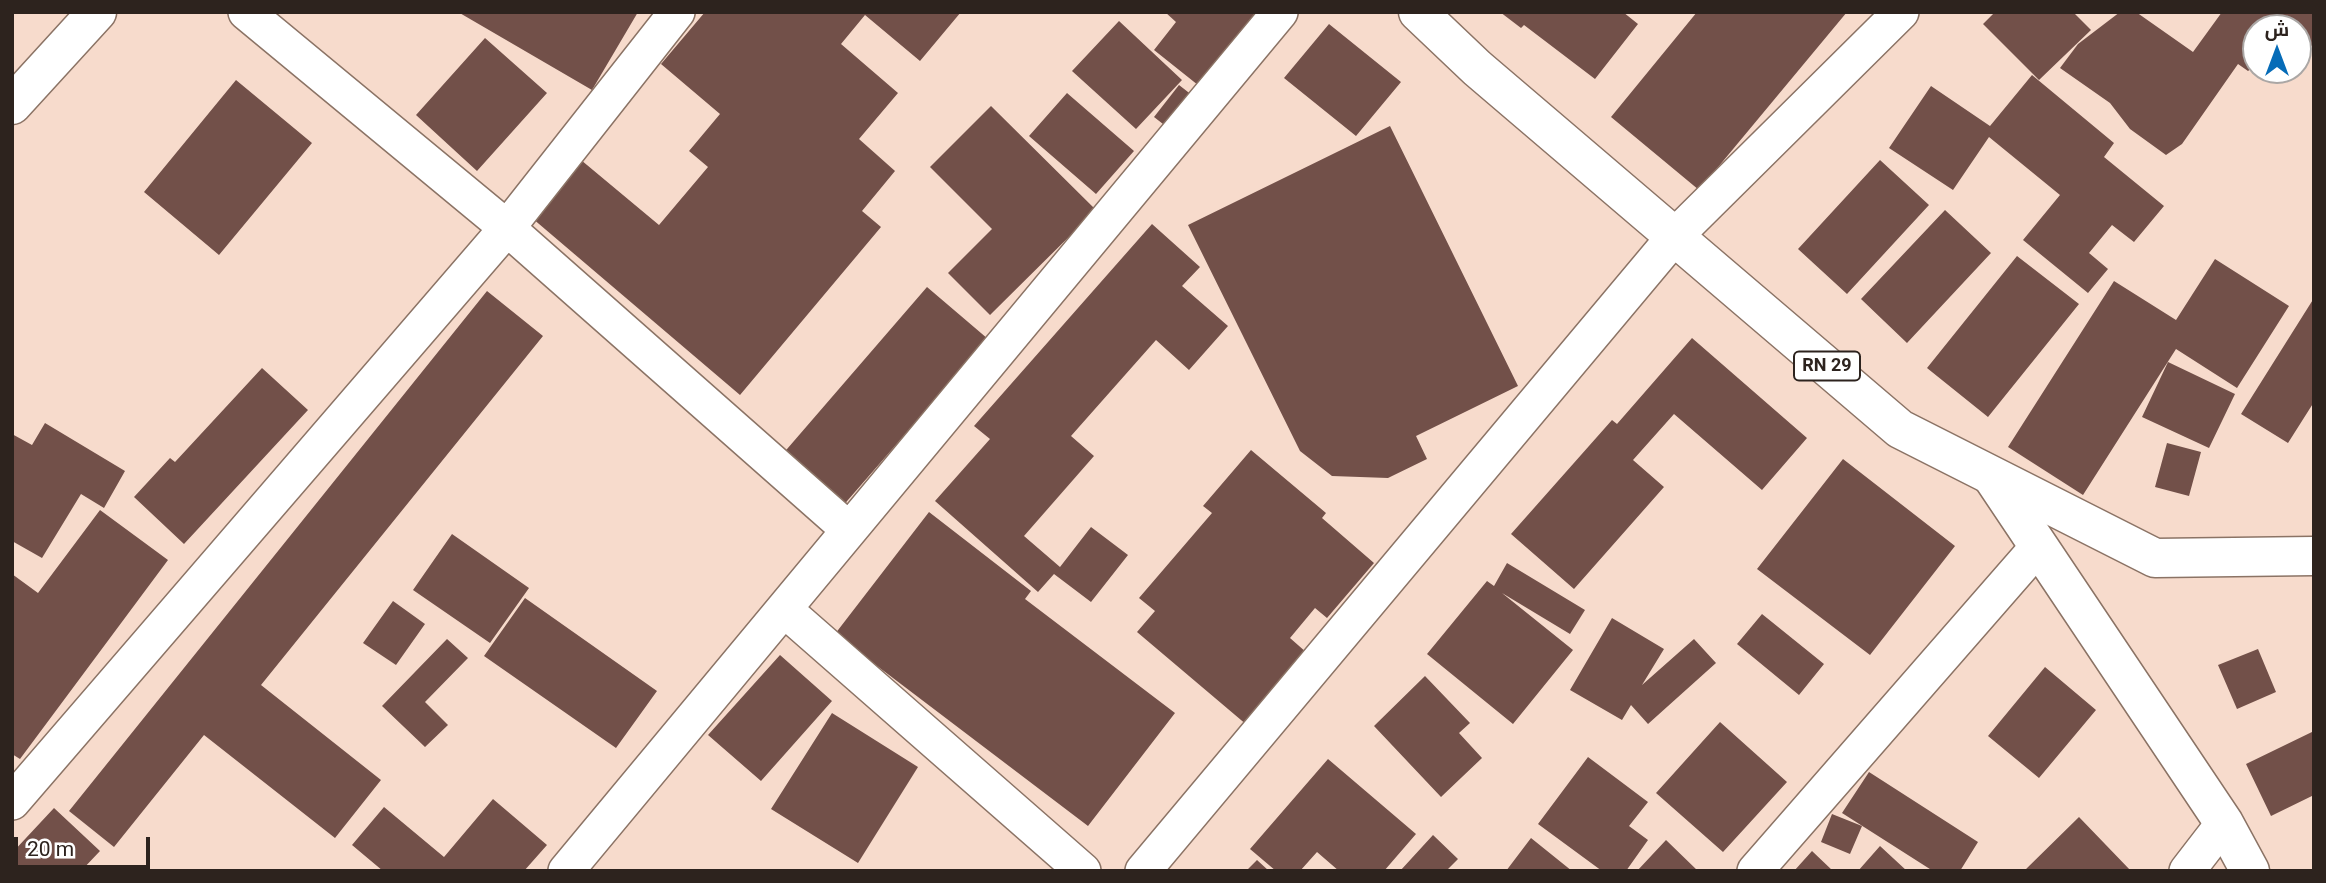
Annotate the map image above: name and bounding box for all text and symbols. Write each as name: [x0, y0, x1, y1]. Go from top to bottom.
north arrow: [2242, 14, 2312, 84]
text: ش: [2265, 18, 2289, 41]
road number: RN 29: [1794, 352, 1860, 380]
scale bar: [18, 824, 154, 868]
text: 20 m: [27, 837, 74, 861]

